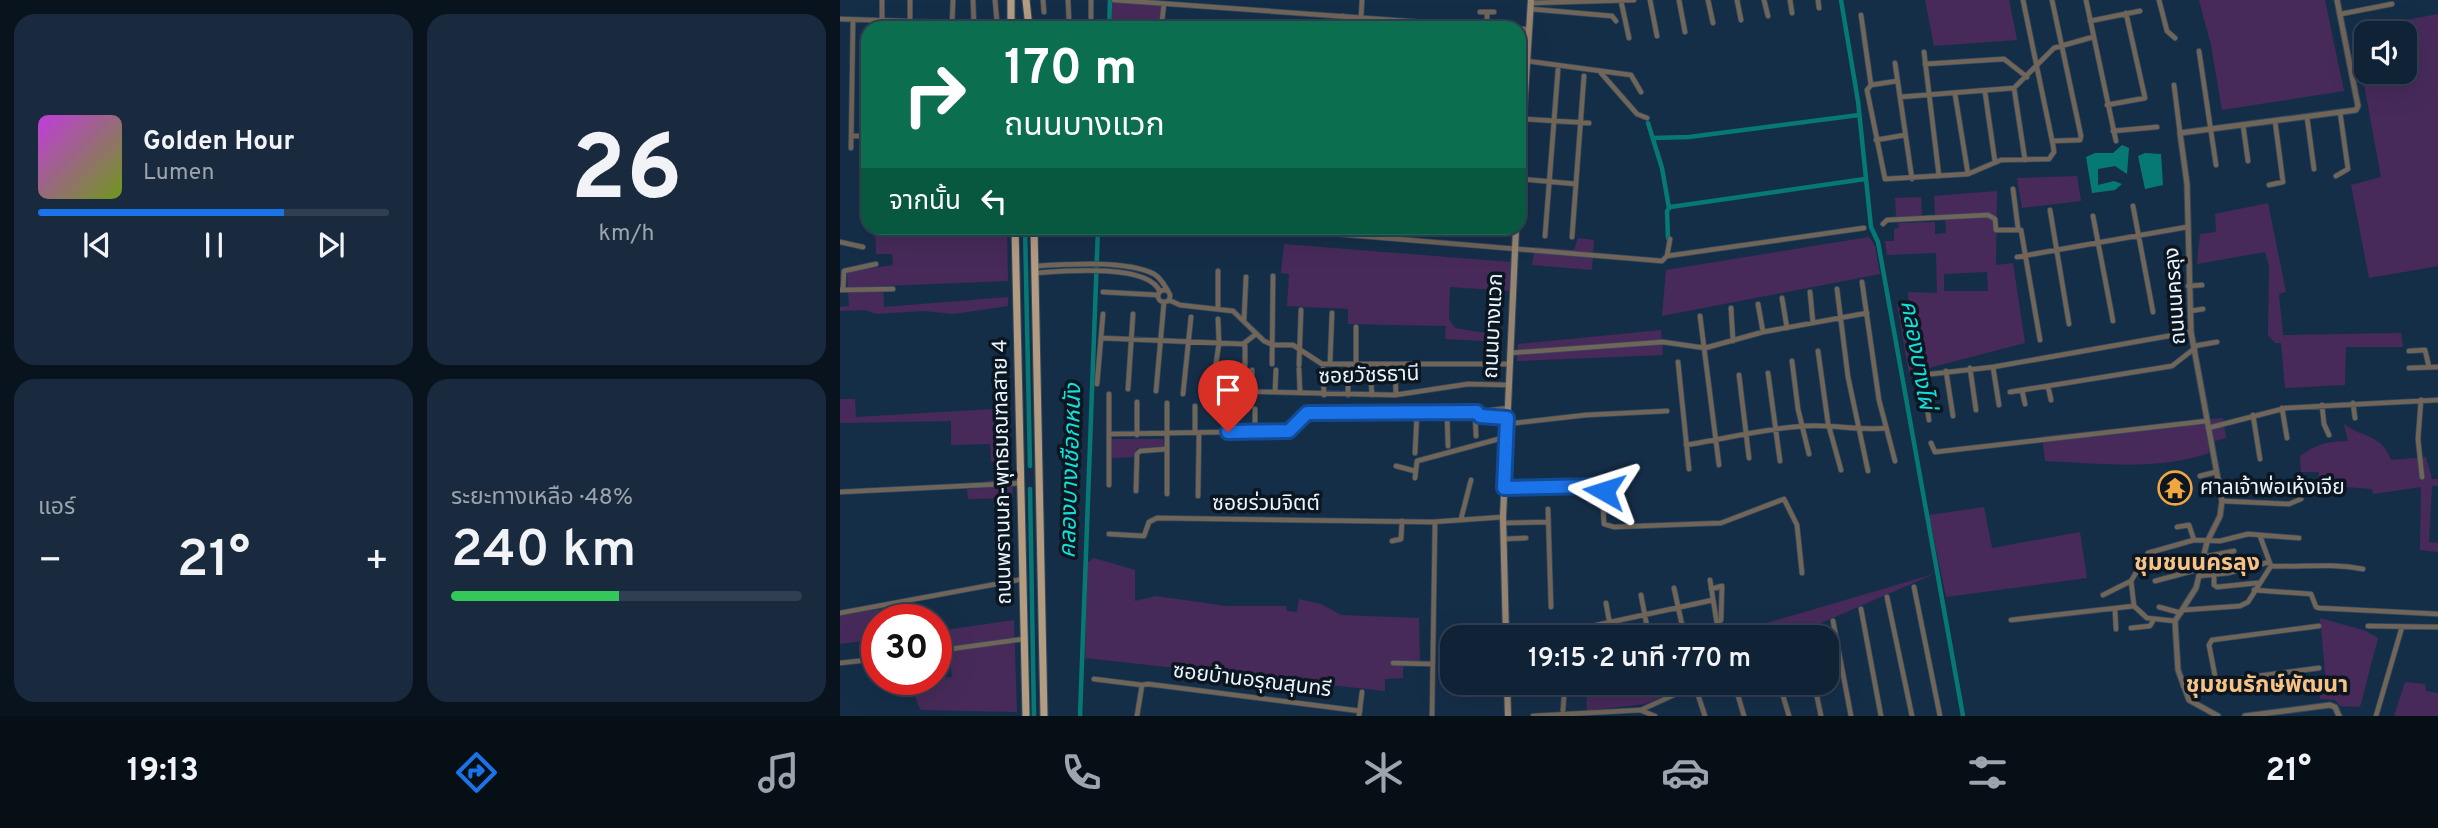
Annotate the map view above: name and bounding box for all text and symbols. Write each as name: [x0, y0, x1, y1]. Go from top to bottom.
map controls: [2354, 21, 2417, 84]
button: sound: [2354, 21, 2417, 84]
text: 170 m: [1004, 40, 1137, 102]
icon: right: [889, 49, 980, 140]
text: ถนนบางแวก: [1004, 107, 1165, 147]
text: 26: [571, 117, 682, 232]
text: Golden Hour: [143, 126, 294, 159]
text: Lumen: [143, 159, 214, 188]
icon: left: [975, 182, 1013, 220]
text: จากนั้น: [889, 186, 961, 219]
text: km/h: [599, 220, 654, 249]
icon: previous: [78, 226, 116, 264]
icon: pause: [195, 226, 233, 264]
icon: next: [312, 226, 350, 264]
street label: ถนนนครลุง: [2159, 246, 2193, 346]
street label: ถนนบางแวก: [1478, 273, 1510, 379]
water label: คลองบางไผ่: [1892, 298, 1940, 415]
street label: ถนนพรานนก-พุทธมณฑลสาย 4: [987, 339, 1019, 605]
pin: [1198, 360, 1258, 432]
street label: ซอยวัชรธานี: [1318, 361, 1420, 391]
icon: arrive: [1209, 371, 1247, 409]
water label: คลองบางเชือกหนัง: [1054, 382, 1090, 559]
position arrow: [1567, 454, 1641, 528]
temple icon: ศาลเจ้าพ่อเห้งเจีย: [2156, 469, 2194, 507]
place label: ศาลเจ้าพ่อเห้งเจีย: [2200, 475, 2345, 502]
text: ระยะทางเหลือ · 48%: [451, 484, 633, 513]
street label: ซอยร่วมจิตต์: [1212, 491, 1320, 518]
text: แอร์: [38, 494, 75, 523]
text: 240 km: [451, 519, 636, 585]
text: 21°: [177, 529, 250, 595]
text: −: [38, 538, 63, 587]
text: +: [364, 538, 389, 587]
district label: ชุมชนนครลุง: [2134, 550, 2260, 579]
speed limit sign: 30: [861, 604, 952, 695]
text: 19:15 · 2 นาที · 770 m: [1528, 643, 1751, 676]
street label: ซอยบ้านอรุณสุนทรี: [1171, 658, 1333, 704]
district label: ชุมชนรักษ์พัฒนา: [2186, 672, 2348, 701]
icon: directions: [452, 748, 501, 797]
icon: music: [754, 748, 803, 797]
icon: phone: [1057, 748, 1106, 797]
icon: climate: [1359, 748, 1408, 797]
icon: car: [1661, 748, 1710, 797]
icon: filters: [1963, 748, 2012, 797]
text: 19:13: [127, 752, 199, 792]
text: 21°: [2266, 752, 2311, 792]

